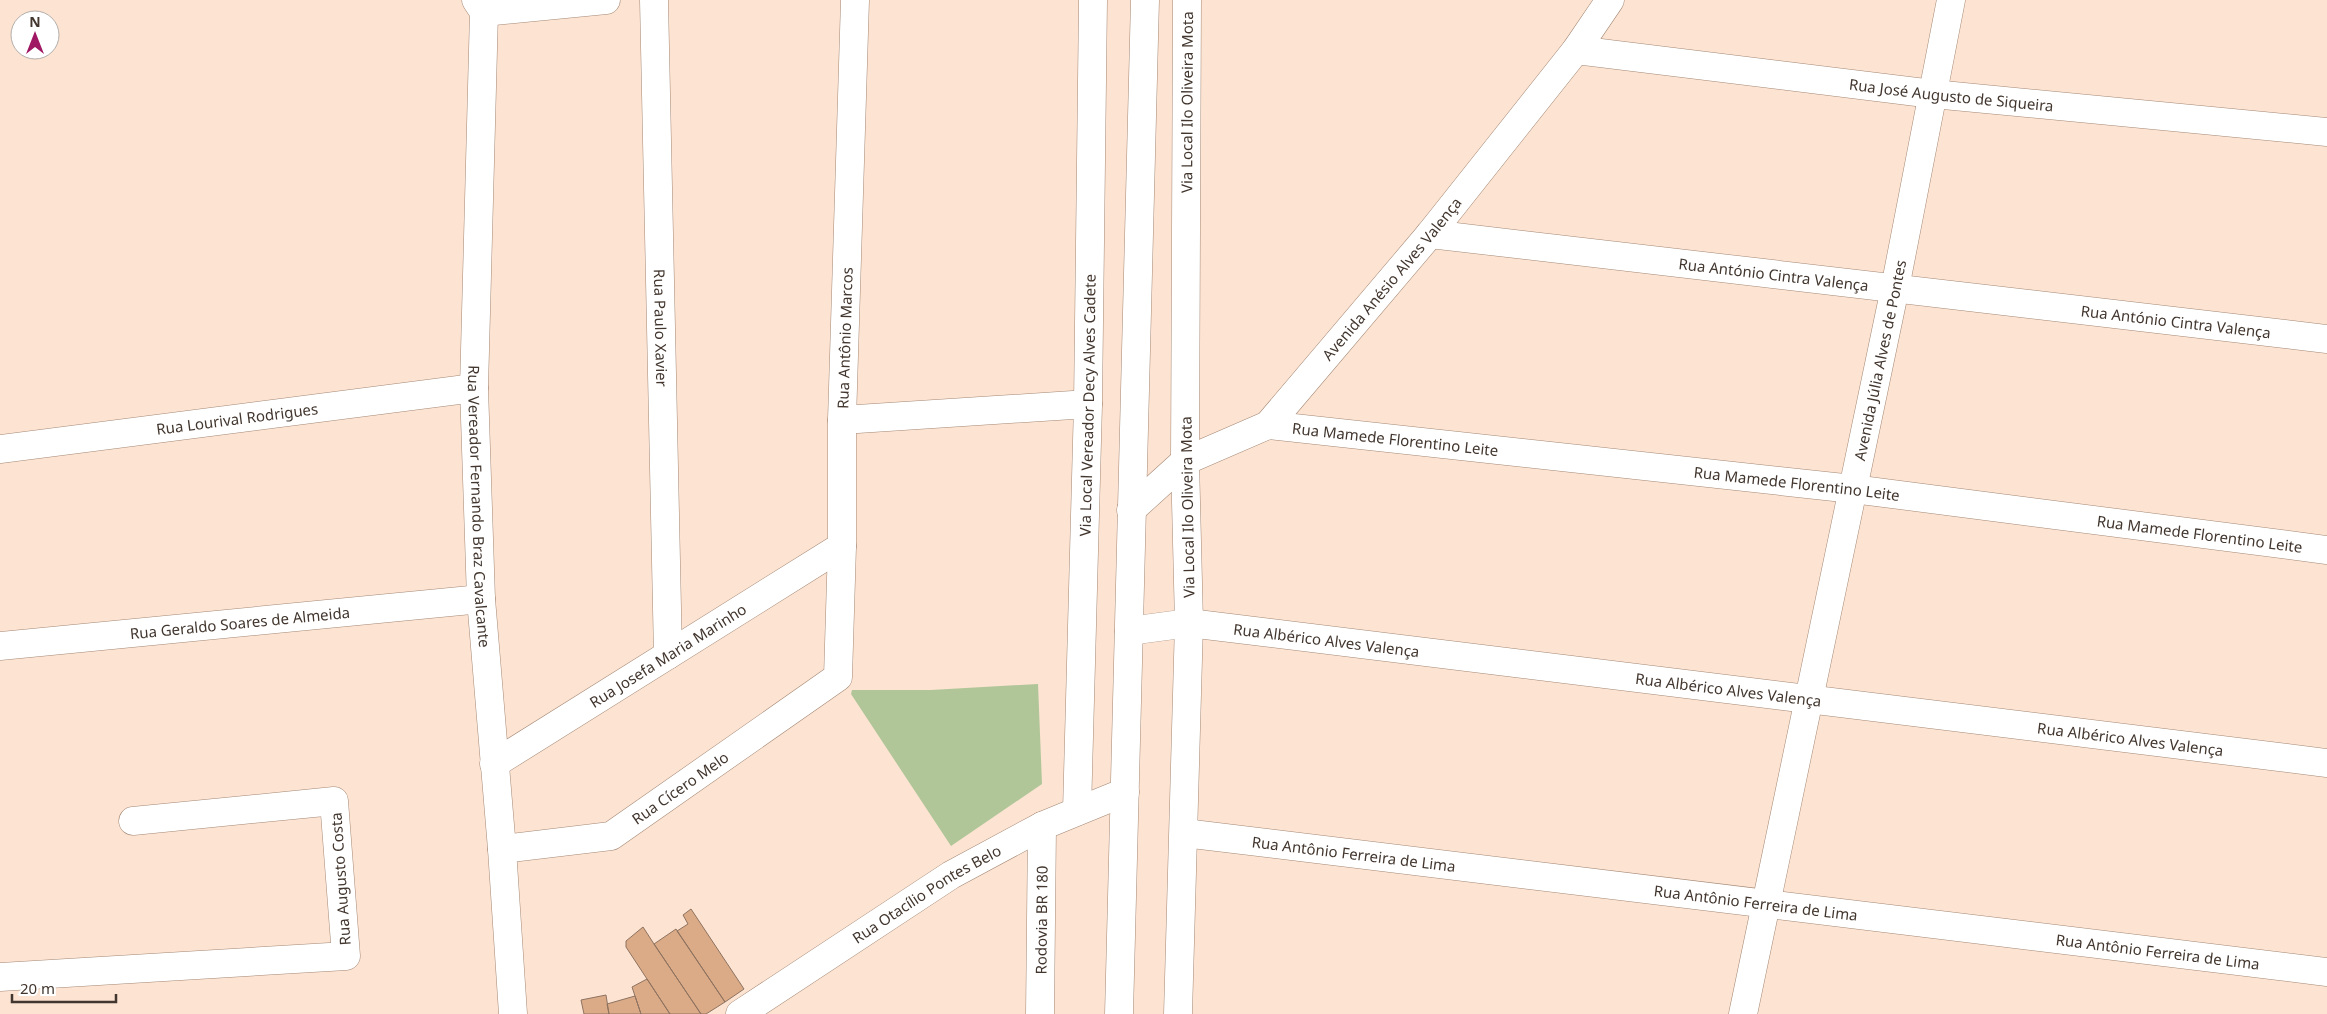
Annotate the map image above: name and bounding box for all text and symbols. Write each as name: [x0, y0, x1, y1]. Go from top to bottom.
north arrow: [10, 10, 60, 60]
street label: Via Local Ilo Oliveira Mota: [1176, 11, 1197, 193]
text: N: [29, 12, 41, 31]
street label: Rua José Augusto de Siqueira: [1848, 74, 2055, 116]
street label: Avenida Anésio Alves Valença: [1317, 193, 1466, 364]
street label: Rua António Cintra Valença: [1678, 253, 1870, 295]
street label: Avenida Júlia Alves de Pontes: [1849, 258, 1910, 462]
street label: Rua Antônio Marcos: [832, 267, 857, 409]
street label: Rua Paulo Xavier: [650, 269, 672, 387]
street label: Via Local Vereador Decy Alves Cadete: [1074, 274, 1100, 537]
street label: Rua António Cintra Valença: [2080, 300, 2272, 342]
street label: Rua Vereador Fernando Braz Cavalcante: [464, 365, 495, 648]
street label: Rua Lourival Rodrigues: [155, 398, 319, 439]
street label: Via Local Ilo Oliveira Mota: [1175, 416, 1199, 598]
street label: Rua Mamede Florentino Leite: [1291, 418, 1499, 460]
street label: Rua Mamede Florentino Leite: [1693, 462, 1901, 505]
street label: Rua Mamede Florentino Leite: [2096, 510, 2304, 557]
street label: Rua Josefa Maria Marinho: [586, 599, 750, 712]
street label: Rua Geraldo Soares de Almeida: [129, 602, 351, 643]
street label: Rua Albérico Alves Valença: [1232, 619, 1421, 661]
street label: Rua Albérico Alves Valença: [1634, 668, 1823, 711]
street label: Rua Albérico Alves Valença: [2036, 717, 2225, 760]
street label: Rua Cícero Melo: [628, 747, 732, 829]
street label: Rua Augusto Costa: [325, 812, 355, 946]
street label: Rua Antônio Ferreira de Lima: [1251, 831, 1457, 876]
street label: Rua Otacílio Pontes Belo: [848, 840, 1004, 948]
street label: Rodovia BR 180: [1030, 865, 1052, 975]
street label: Rua Antônio Ferreira de Lima: [1653, 880, 1859, 925]
street label: Rua Antônio Ferreira de Lima: [2055, 929, 2261, 974]
scale bar: [12, 972, 116, 1004]
text: 20 m: [20, 978, 55, 998]

